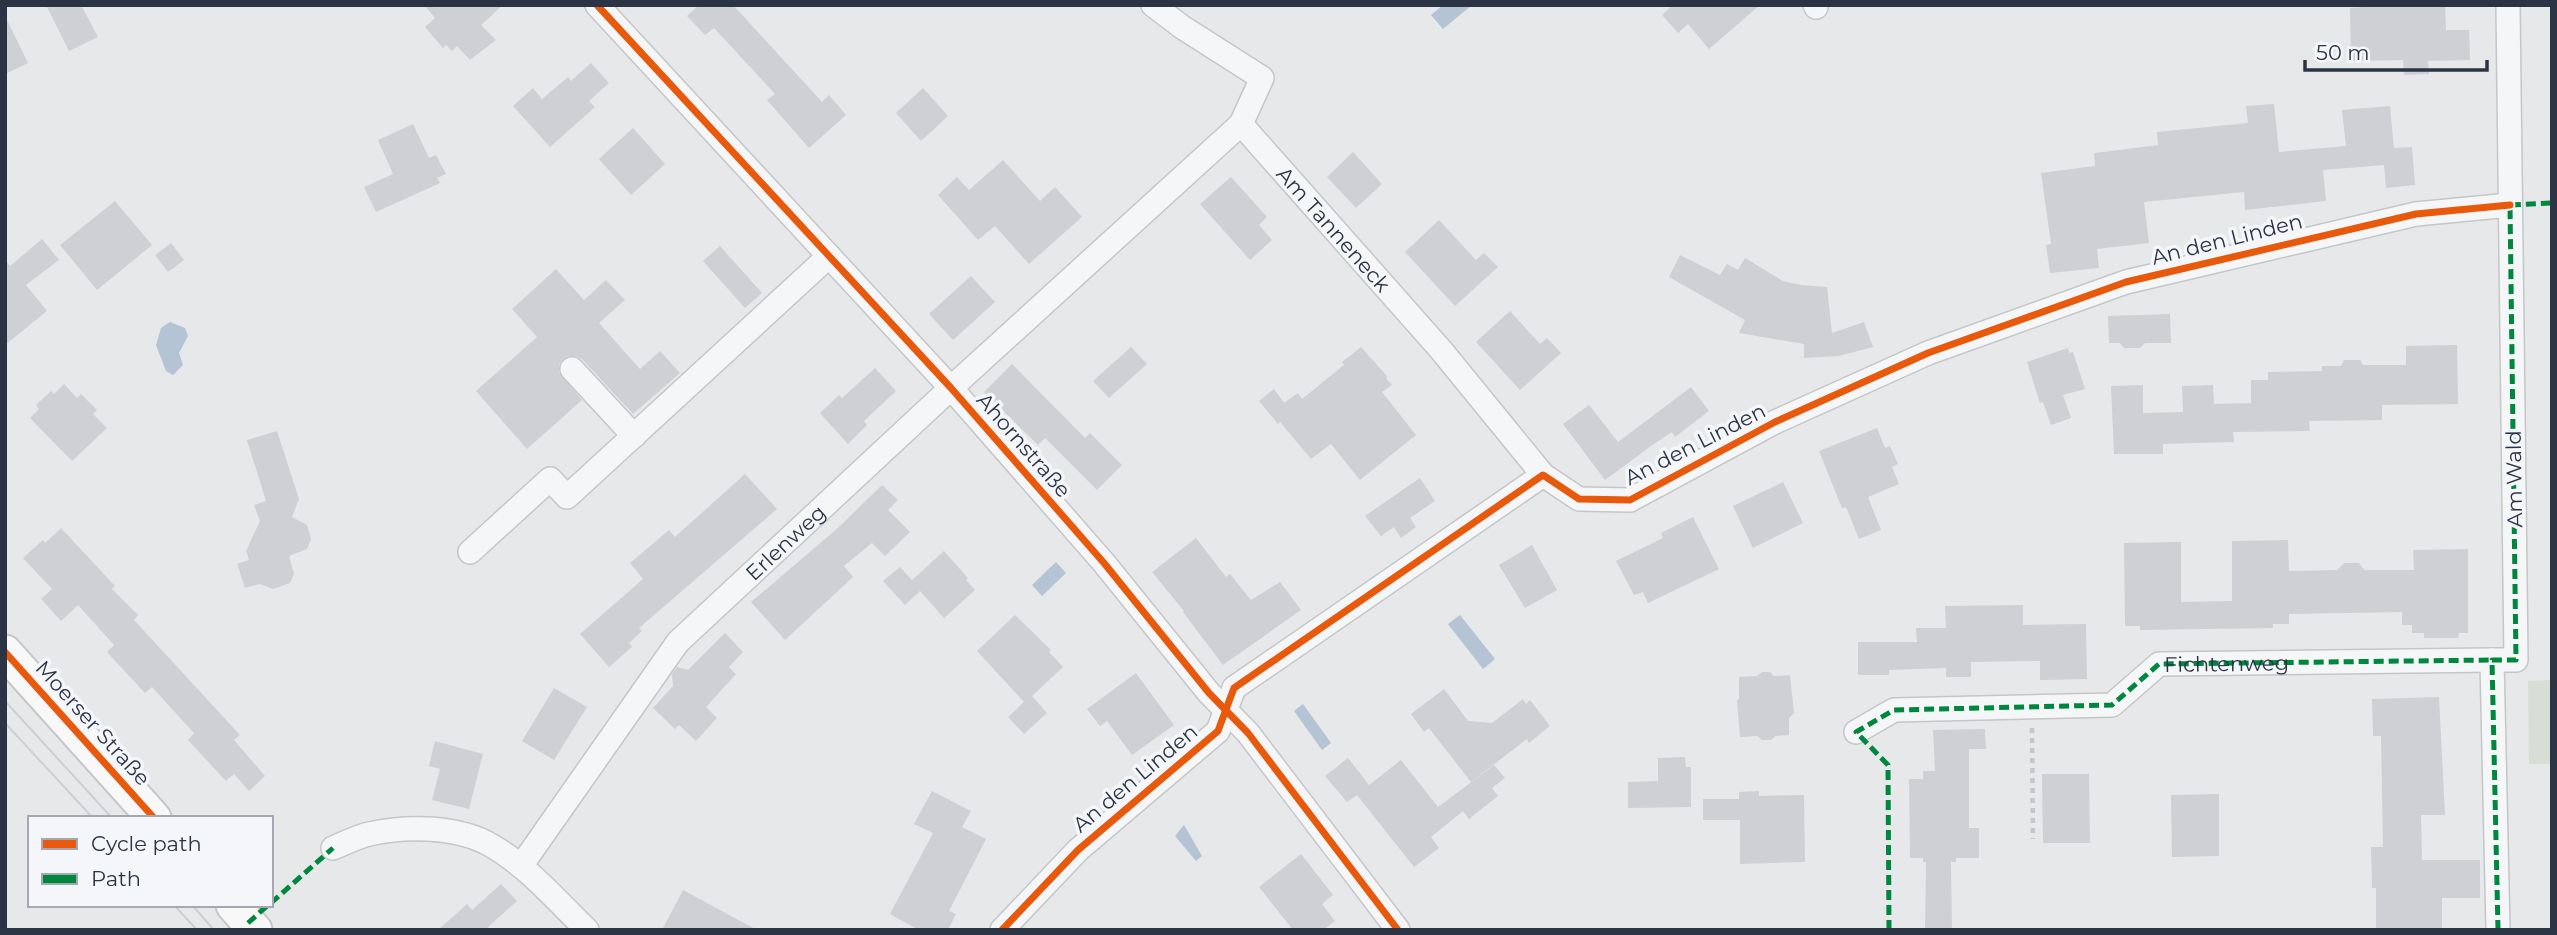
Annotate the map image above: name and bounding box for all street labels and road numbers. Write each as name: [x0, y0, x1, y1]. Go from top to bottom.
street label: Am Tanneneck: [1272, 161, 1396, 297]
street label: An den Linden: [2149, 208, 2305, 270]
street label: Ahornstraße: [972, 388, 1076, 502]
street label: An den Linden: [1620, 398, 1770, 490]
street label: Am Wald: [2501, 430, 2527, 528]
street label: Erlenweg: [740, 499, 830, 585]
street label: Fichtenweg: [2164, 650, 2289, 676]
street label: Moerser Straße: [30, 655, 156, 791]
street label: An den Linden: [1068, 719, 1202, 837]

